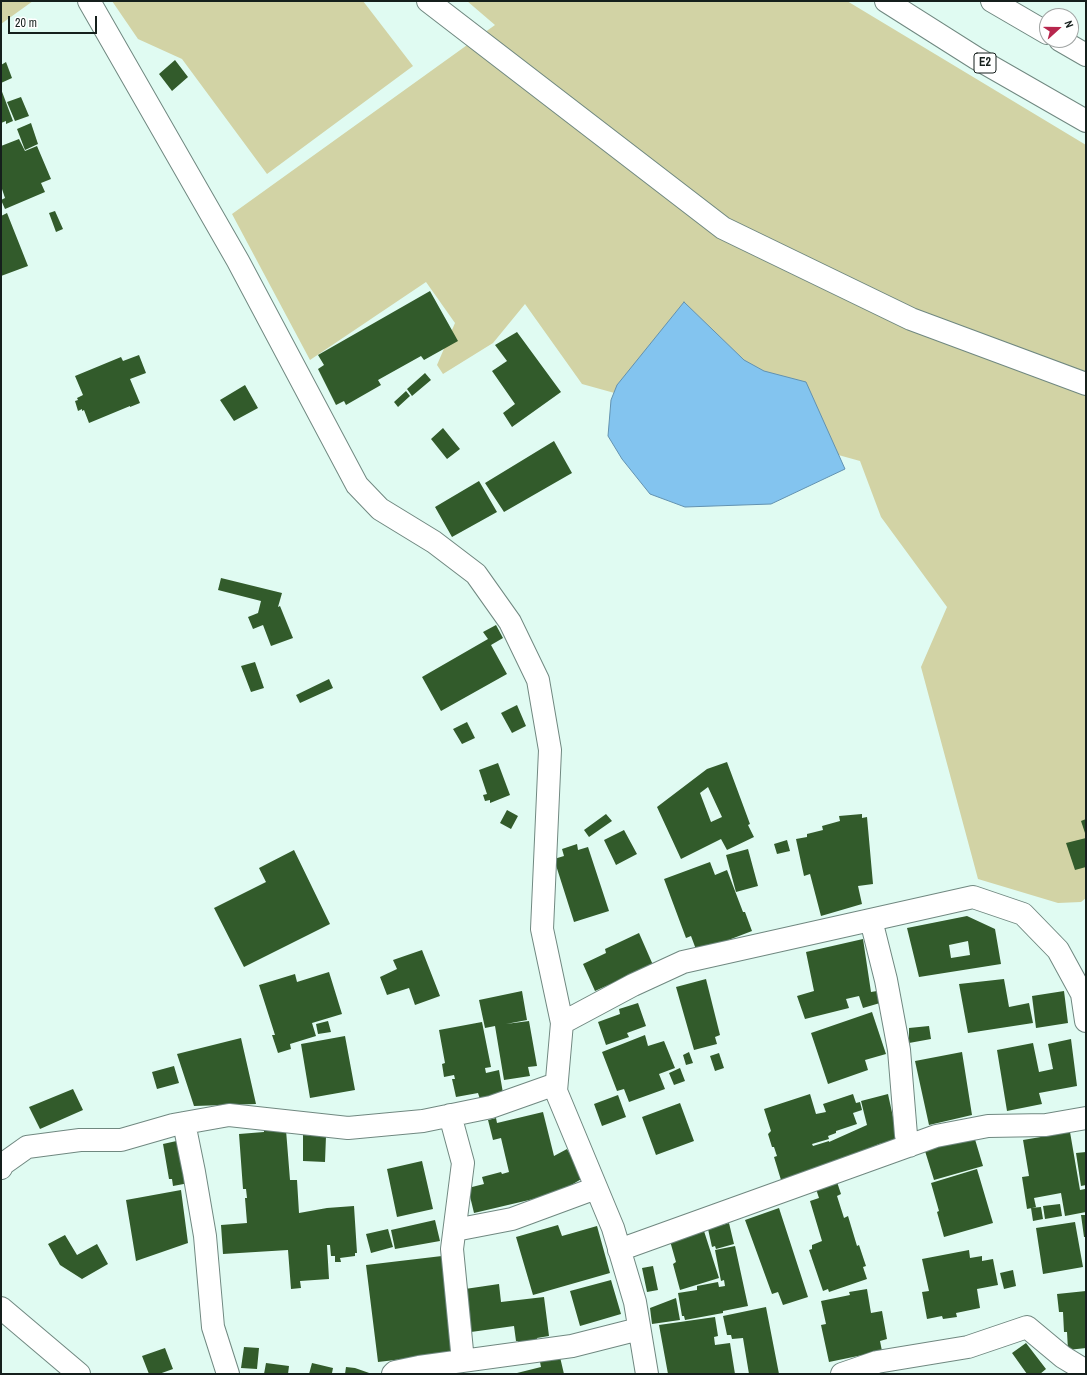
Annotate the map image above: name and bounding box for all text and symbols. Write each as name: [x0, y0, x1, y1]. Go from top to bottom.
scale bar: [10, 8, 99, 34]
north arrow: [1039, 8, 1079, 48]
text: 20 m: [15, 15, 37, 31]
text: N: [1062, 19, 1077, 30]
road number: E2: [974, 53, 996, 73]

